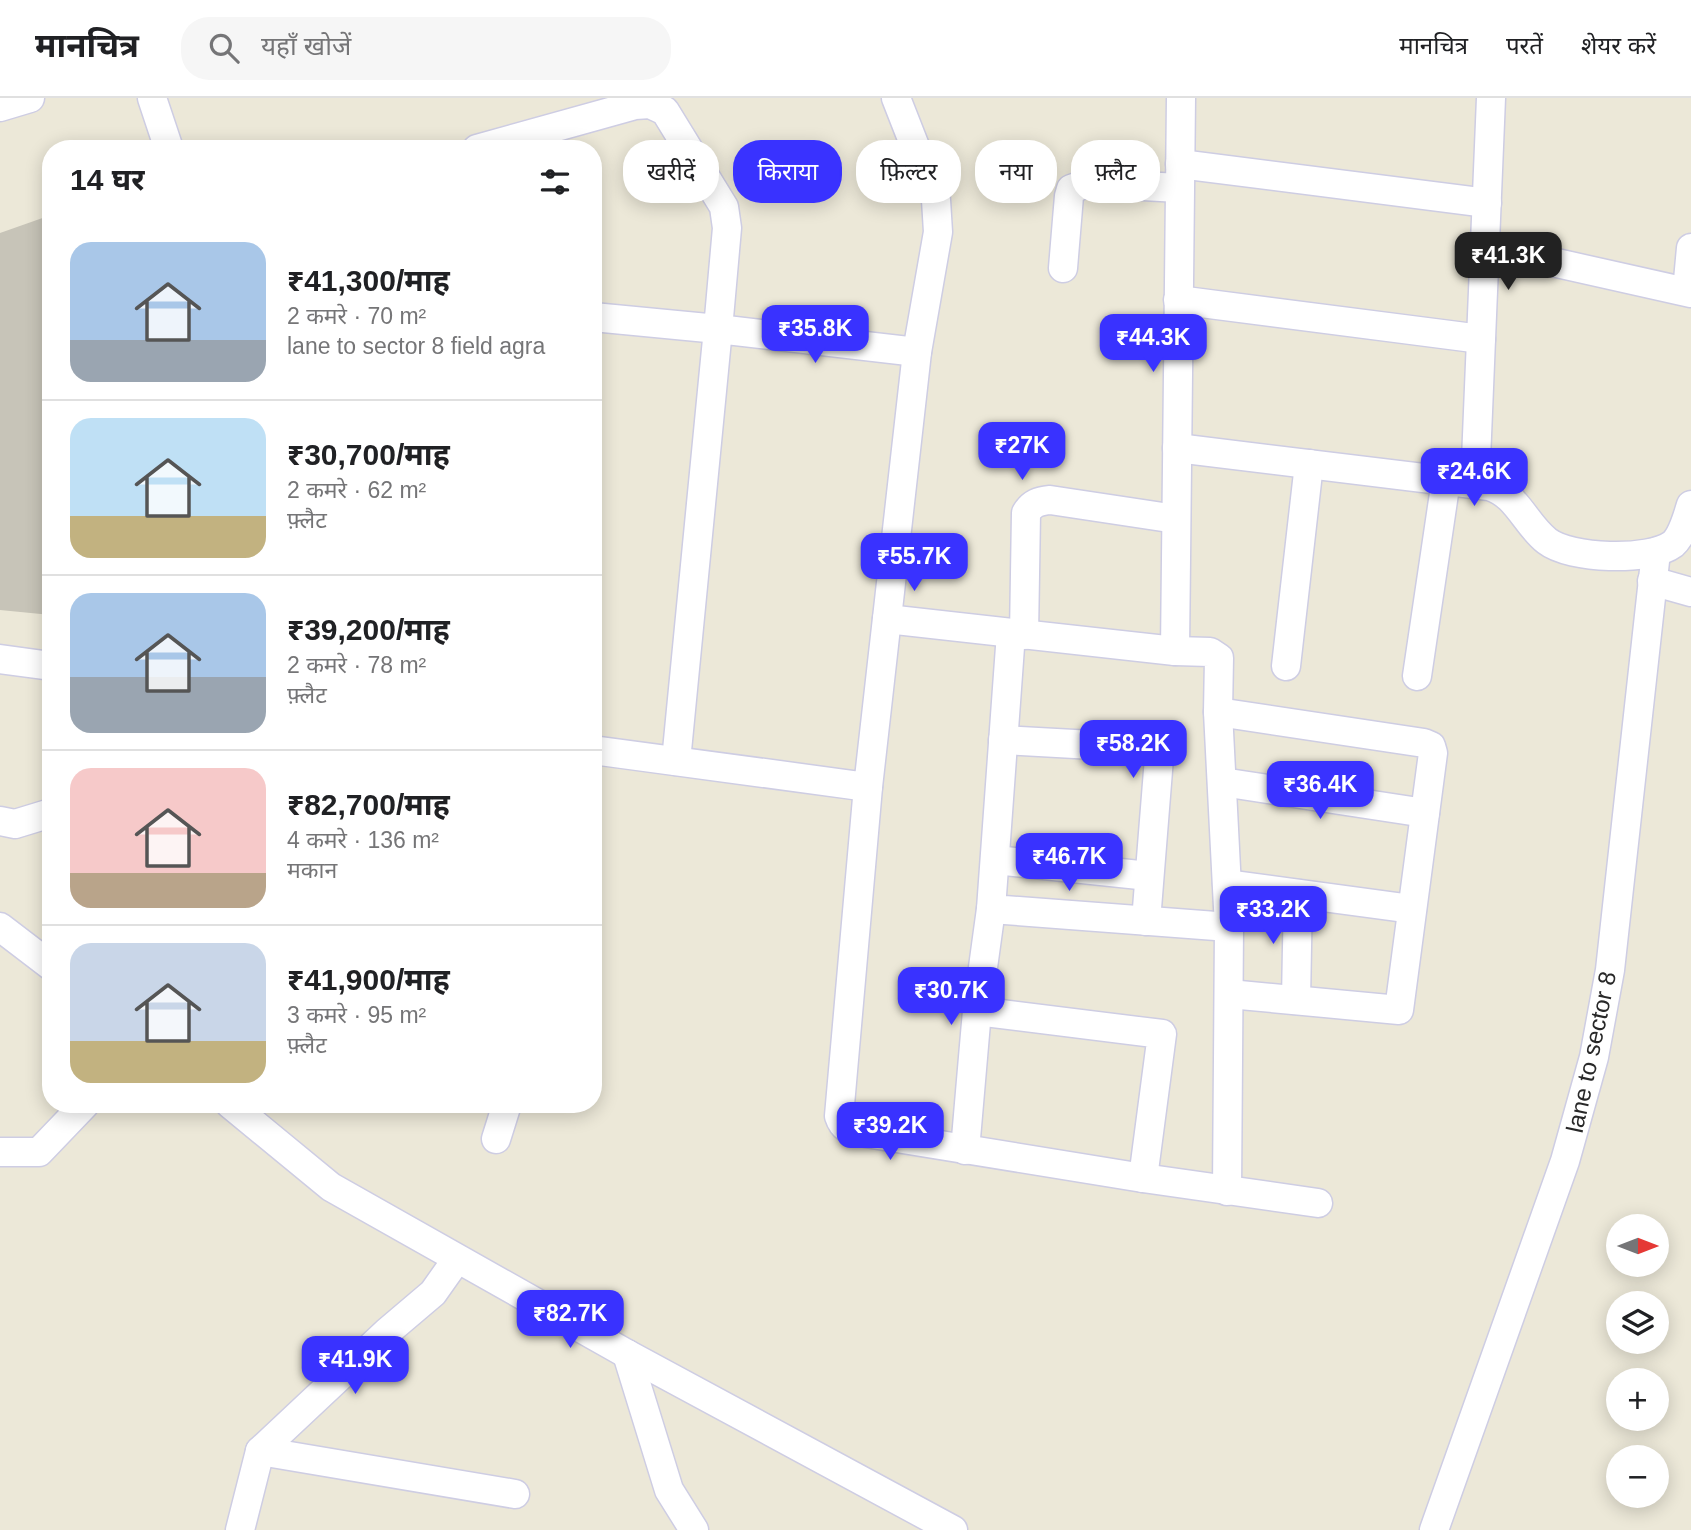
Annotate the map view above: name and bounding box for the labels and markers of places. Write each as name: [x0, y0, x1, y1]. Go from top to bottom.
pin: ₹41.3K: [1451, 232, 1565, 292]
pin: ₹35.8K: [758, 306, 872, 365]
pin: ₹44.3K: [1096, 314, 1210, 374]
pin: ₹27K: [981, 422, 1063, 482]
pin: ₹24.6K: [1417, 448, 1531, 508]
pin: ₹55.7K: [857, 533, 971, 593]
pin: ₹58.2K: [1076, 720, 1190, 780]
pin: ₹36.4K: [1263, 762, 1377, 821]
pin: ₹46.7K: [1012, 834, 1126, 893]
pin: ₹33.2K: [1216, 886, 1330, 946]
pin: ₹30.7K: [894, 968, 1008, 1027]
pin: ₹39.2K: [833, 1102, 947, 1162]
pin: ₹82.7K: [513, 1290, 627, 1350]
pin: ₹41.9K: [298, 1336, 412, 1396]

